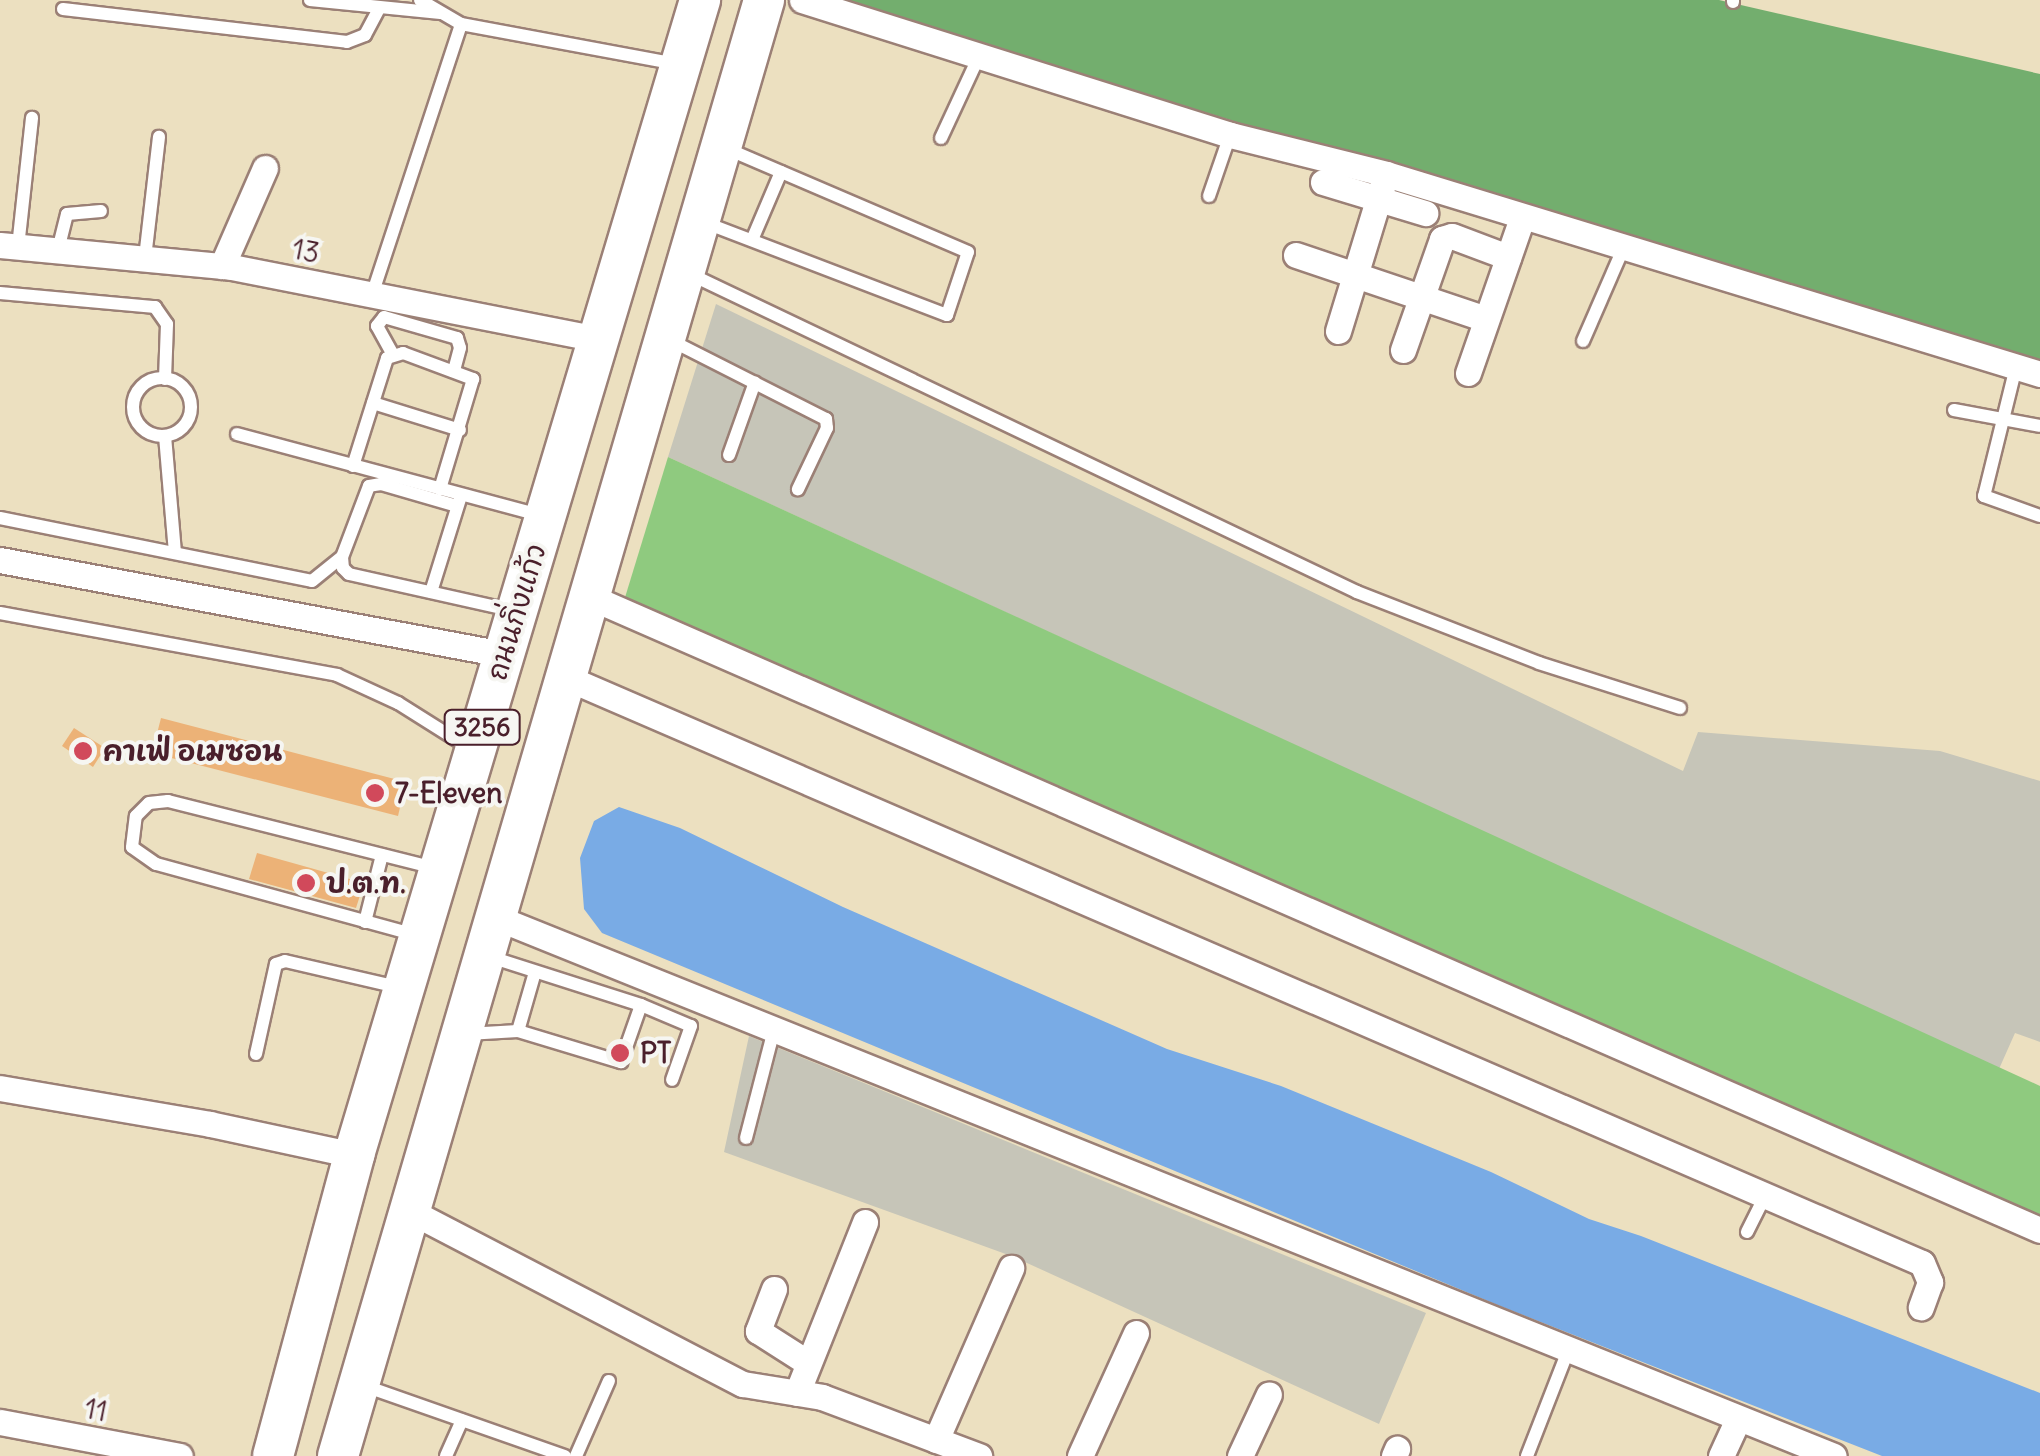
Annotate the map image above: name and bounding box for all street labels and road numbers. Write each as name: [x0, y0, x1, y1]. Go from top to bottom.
street label: 13: [290, 232, 322, 270]
street label: ถนนกิ่งแก้ว: [479, 540, 553, 684]
road number: 3256: [442, 707, 522, 747]
street label: 11: [82, 1391, 110, 1429]

